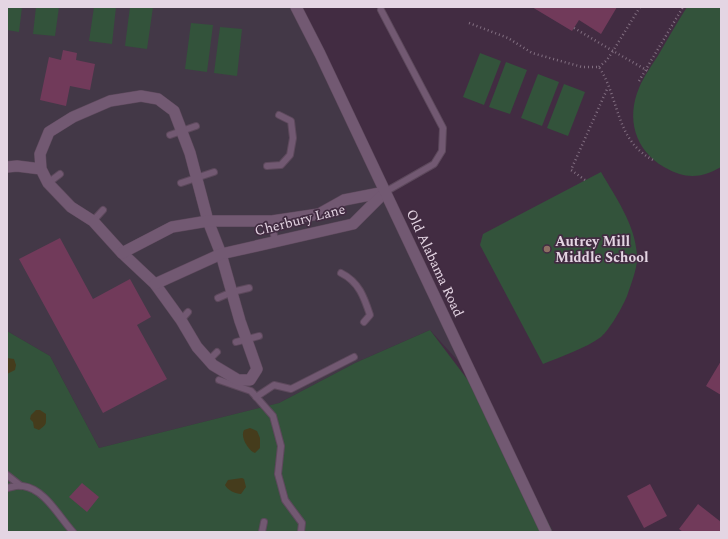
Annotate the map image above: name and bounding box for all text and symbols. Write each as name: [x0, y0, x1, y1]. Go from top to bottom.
street label: Cherbury Lane: [252, 199, 348, 241]
street label: Old Alabama Road: [401, 206, 469, 320]
place label: Autrey Mill Middle School: [555, 231, 649, 268]
marker: Autrey Mill Middle School: [542, 244, 552, 254]

